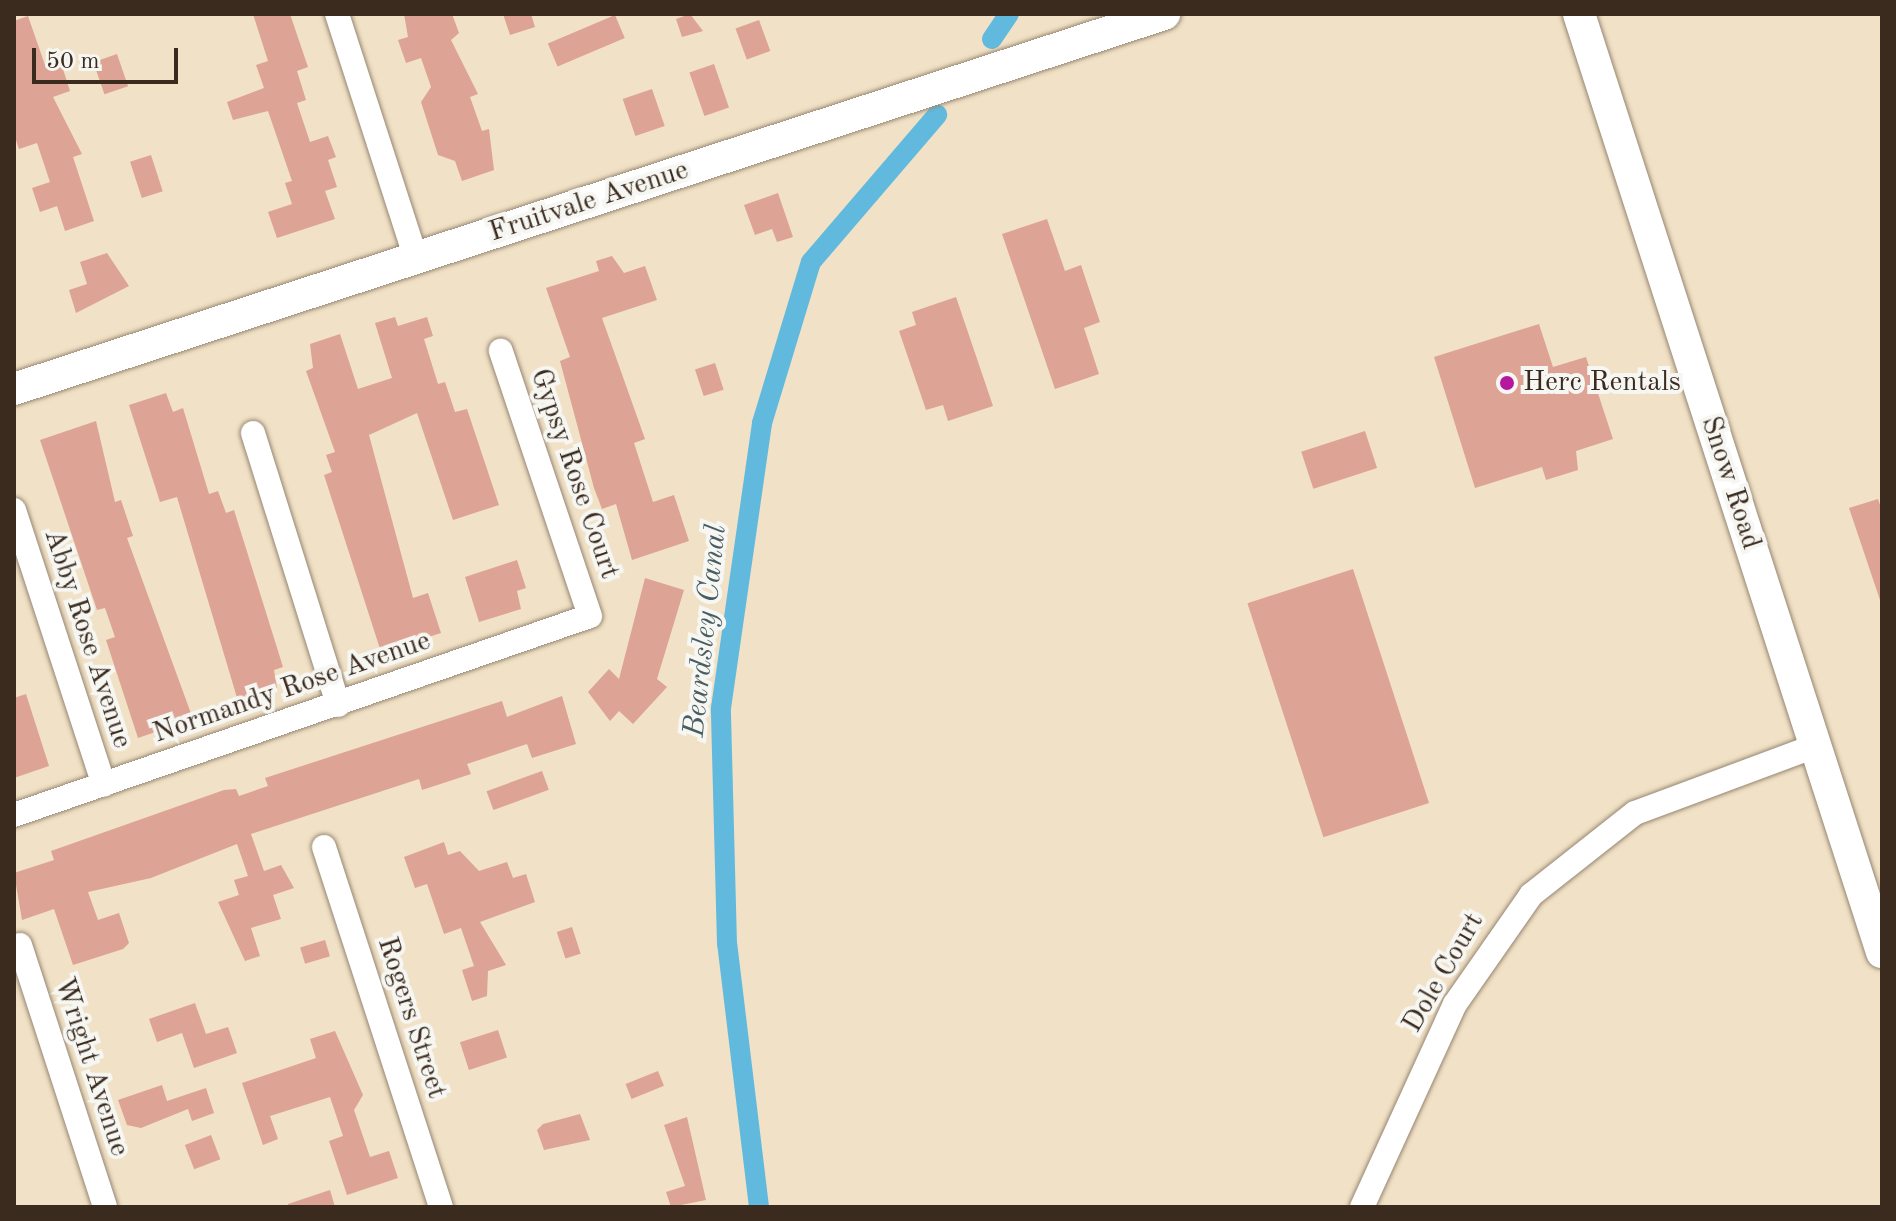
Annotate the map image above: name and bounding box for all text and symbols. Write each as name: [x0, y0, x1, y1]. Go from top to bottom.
scale bar: [36, 32, 182, 82]
text: 50 m: [46, 50, 100, 74]
street label: Fruitvale Avenue: [485, 154, 693, 250]
street label: Gypsy Rose Court: [522, 365, 626, 583]
place label: Herc Rentals: [1523, 366, 1681, 400]
marker: Herc Rentals: [1498, 374, 1516, 392]
street label: Snow Road: [1693, 412, 1767, 554]
water label: Beardsley Canal: [677, 523, 735, 739]
street label: Abby Rose Avenue: [36, 525, 138, 753]
street label: Normandy Rose Avenue: [149, 625, 435, 751]
street label: Dole Court: [1396, 907, 1492, 1039]
street label: Rogers Street: [369, 933, 453, 1103]
street label: Wright Avenue: [46, 973, 136, 1161]

